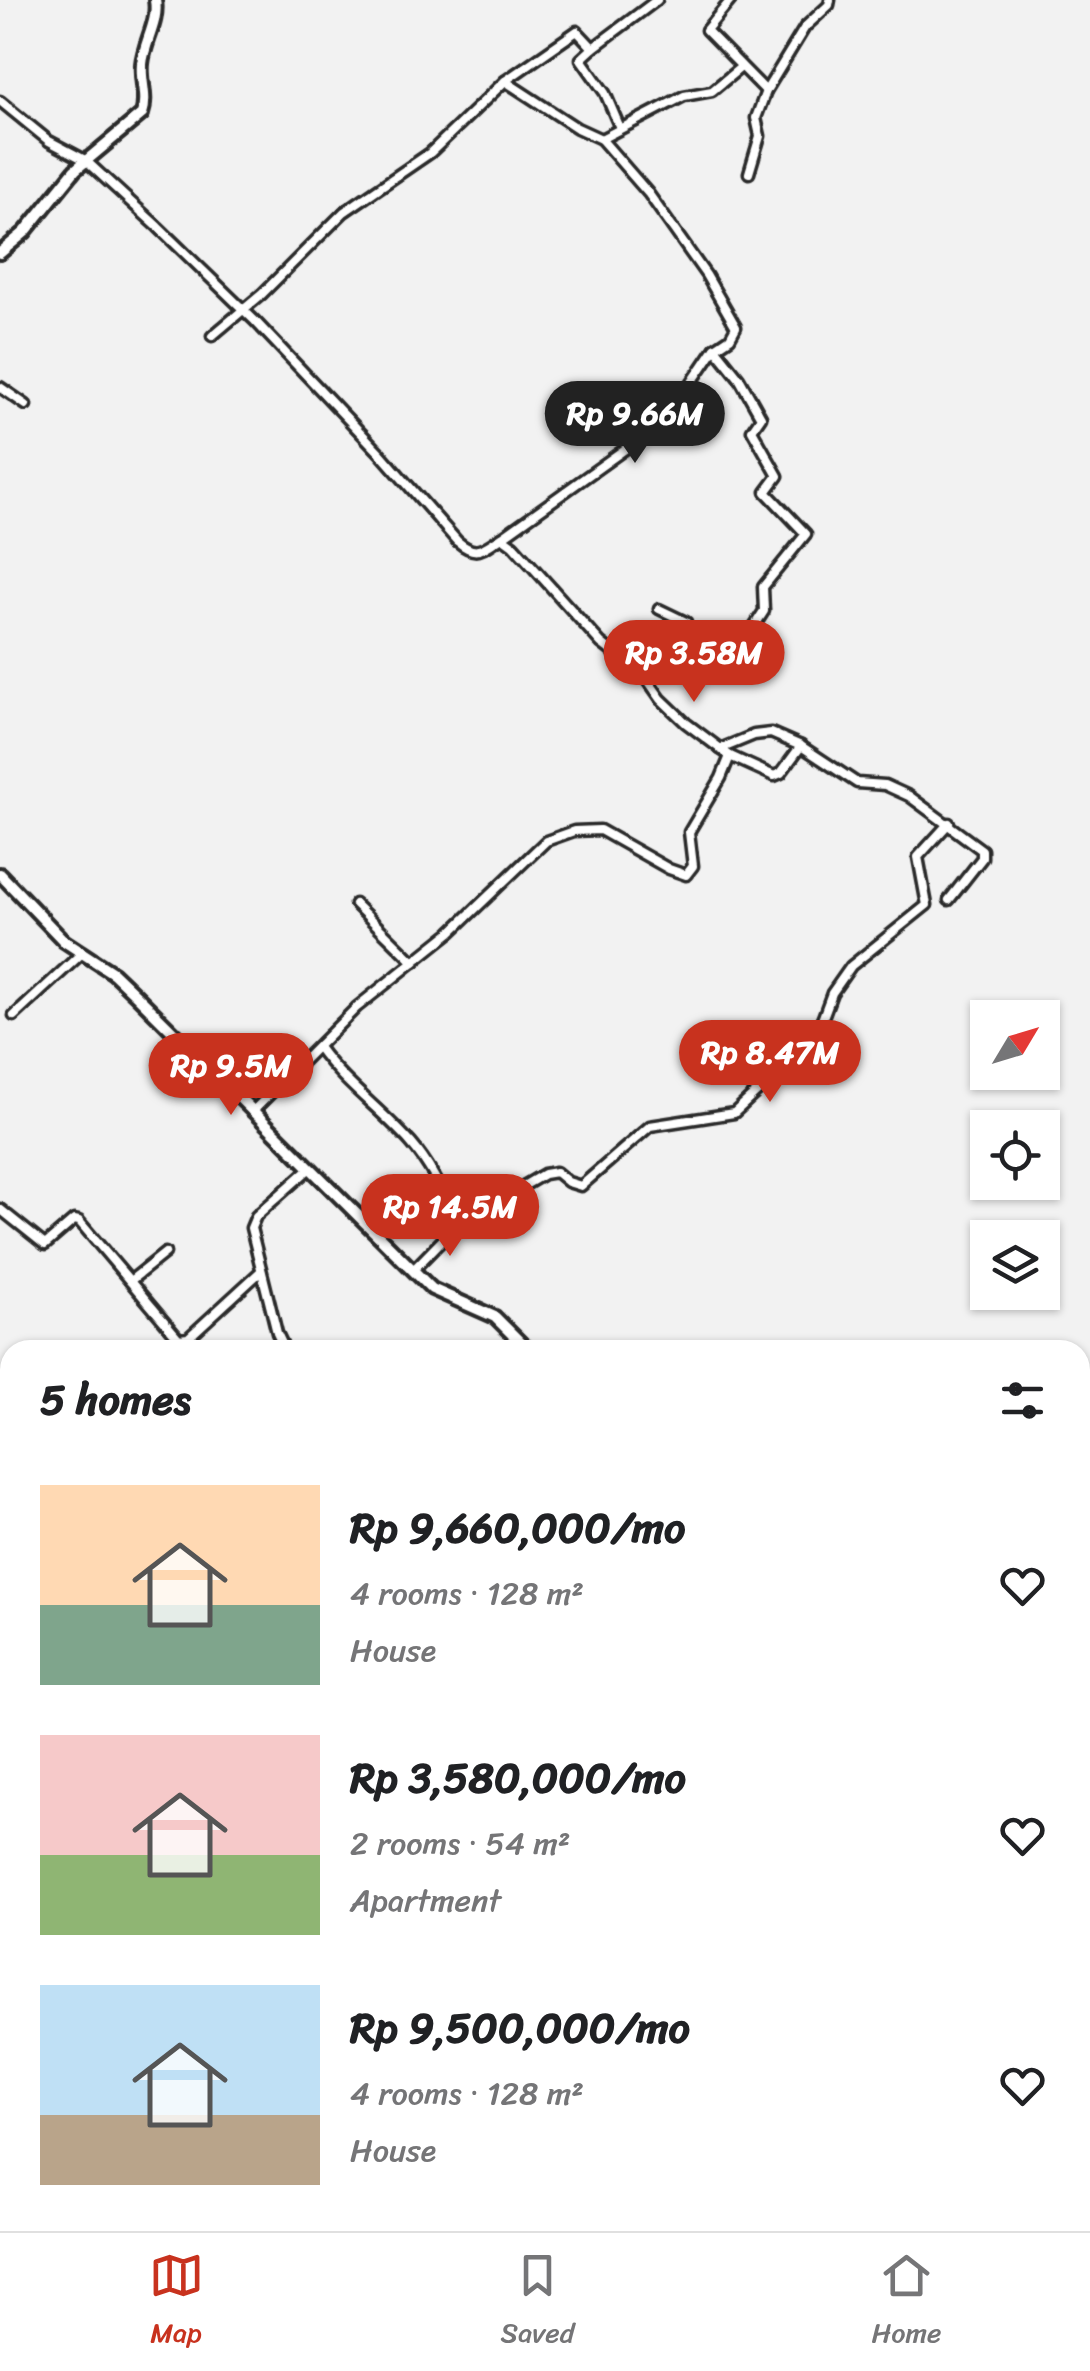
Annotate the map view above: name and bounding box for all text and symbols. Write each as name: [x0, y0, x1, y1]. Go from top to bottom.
pin: Rp 9.66M: [532, 381, 738, 466]
text: Rp 9.66M: [567, 385, 703, 442]
pin: Rp 3.58M: [591, 620, 797, 705]
text: Rp 3.58M: [626, 624, 762, 681]
north arrow: [970, 1000, 1060, 1090]
map controls: [970, 1000, 1060, 1310]
pin: Rp 8.47M: [667, 1020, 873, 1105]
text: Rp 8.47M: [701, 1024, 839, 1081]
pin: Rp 9.5M: [139, 1033, 323, 1118]
text: Rp 9.5M: [171, 1037, 291, 1094]
button: locate: [970, 1110, 1060, 1200]
pin: Rp 14.5M: [347, 1174, 553, 1259]
text: Rp 14.5M: [383, 1178, 517, 1235]
button: layers: [970, 1220, 1060, 1310]
text: 5 homes: [40, 1363, 191, 1437]
icon: filters: [995, 1373, 1050, 1428]
text: Rp 9,660,000/mo: [350, 1491, 685, 1565]
icon: home: [120, 1525, 240, 1645]
icon: heart: [995, 1558, 1050, 1613]
text: 4 rooms · 128 m²: [350, 1565, 584, 1622]
text: House: [350, 1622, 436, 1679]
text: Rp 3,580,000/mo: [350, 1741, 686, 1815]
icon: home: [120, 1775, 240, 1895]
icon: heart: [995, 1808, 1050, 1863]
text: 2 rooms · 54 m²: [350, 1815, 570, 1872]
text: Apartment: [350, 1872, 501, 1929]
text: Rp 9,500,000/mo: [350, 1991, 690, 2065]
icon: home: [120, 2025, 240, 2145]
icon: heart: [995, 2058, 1050, 2113]
text: 4 rooms · 128 m²: [350, 2065, 584, 2122]
text: House: [350, 2122, 436, 2179]
tab: Map: [149, 2248, 204, 2357]
tab: Saved: [501, 2248, 574, 2357]
tab: Home: [872, 2248, 941, 2357]

